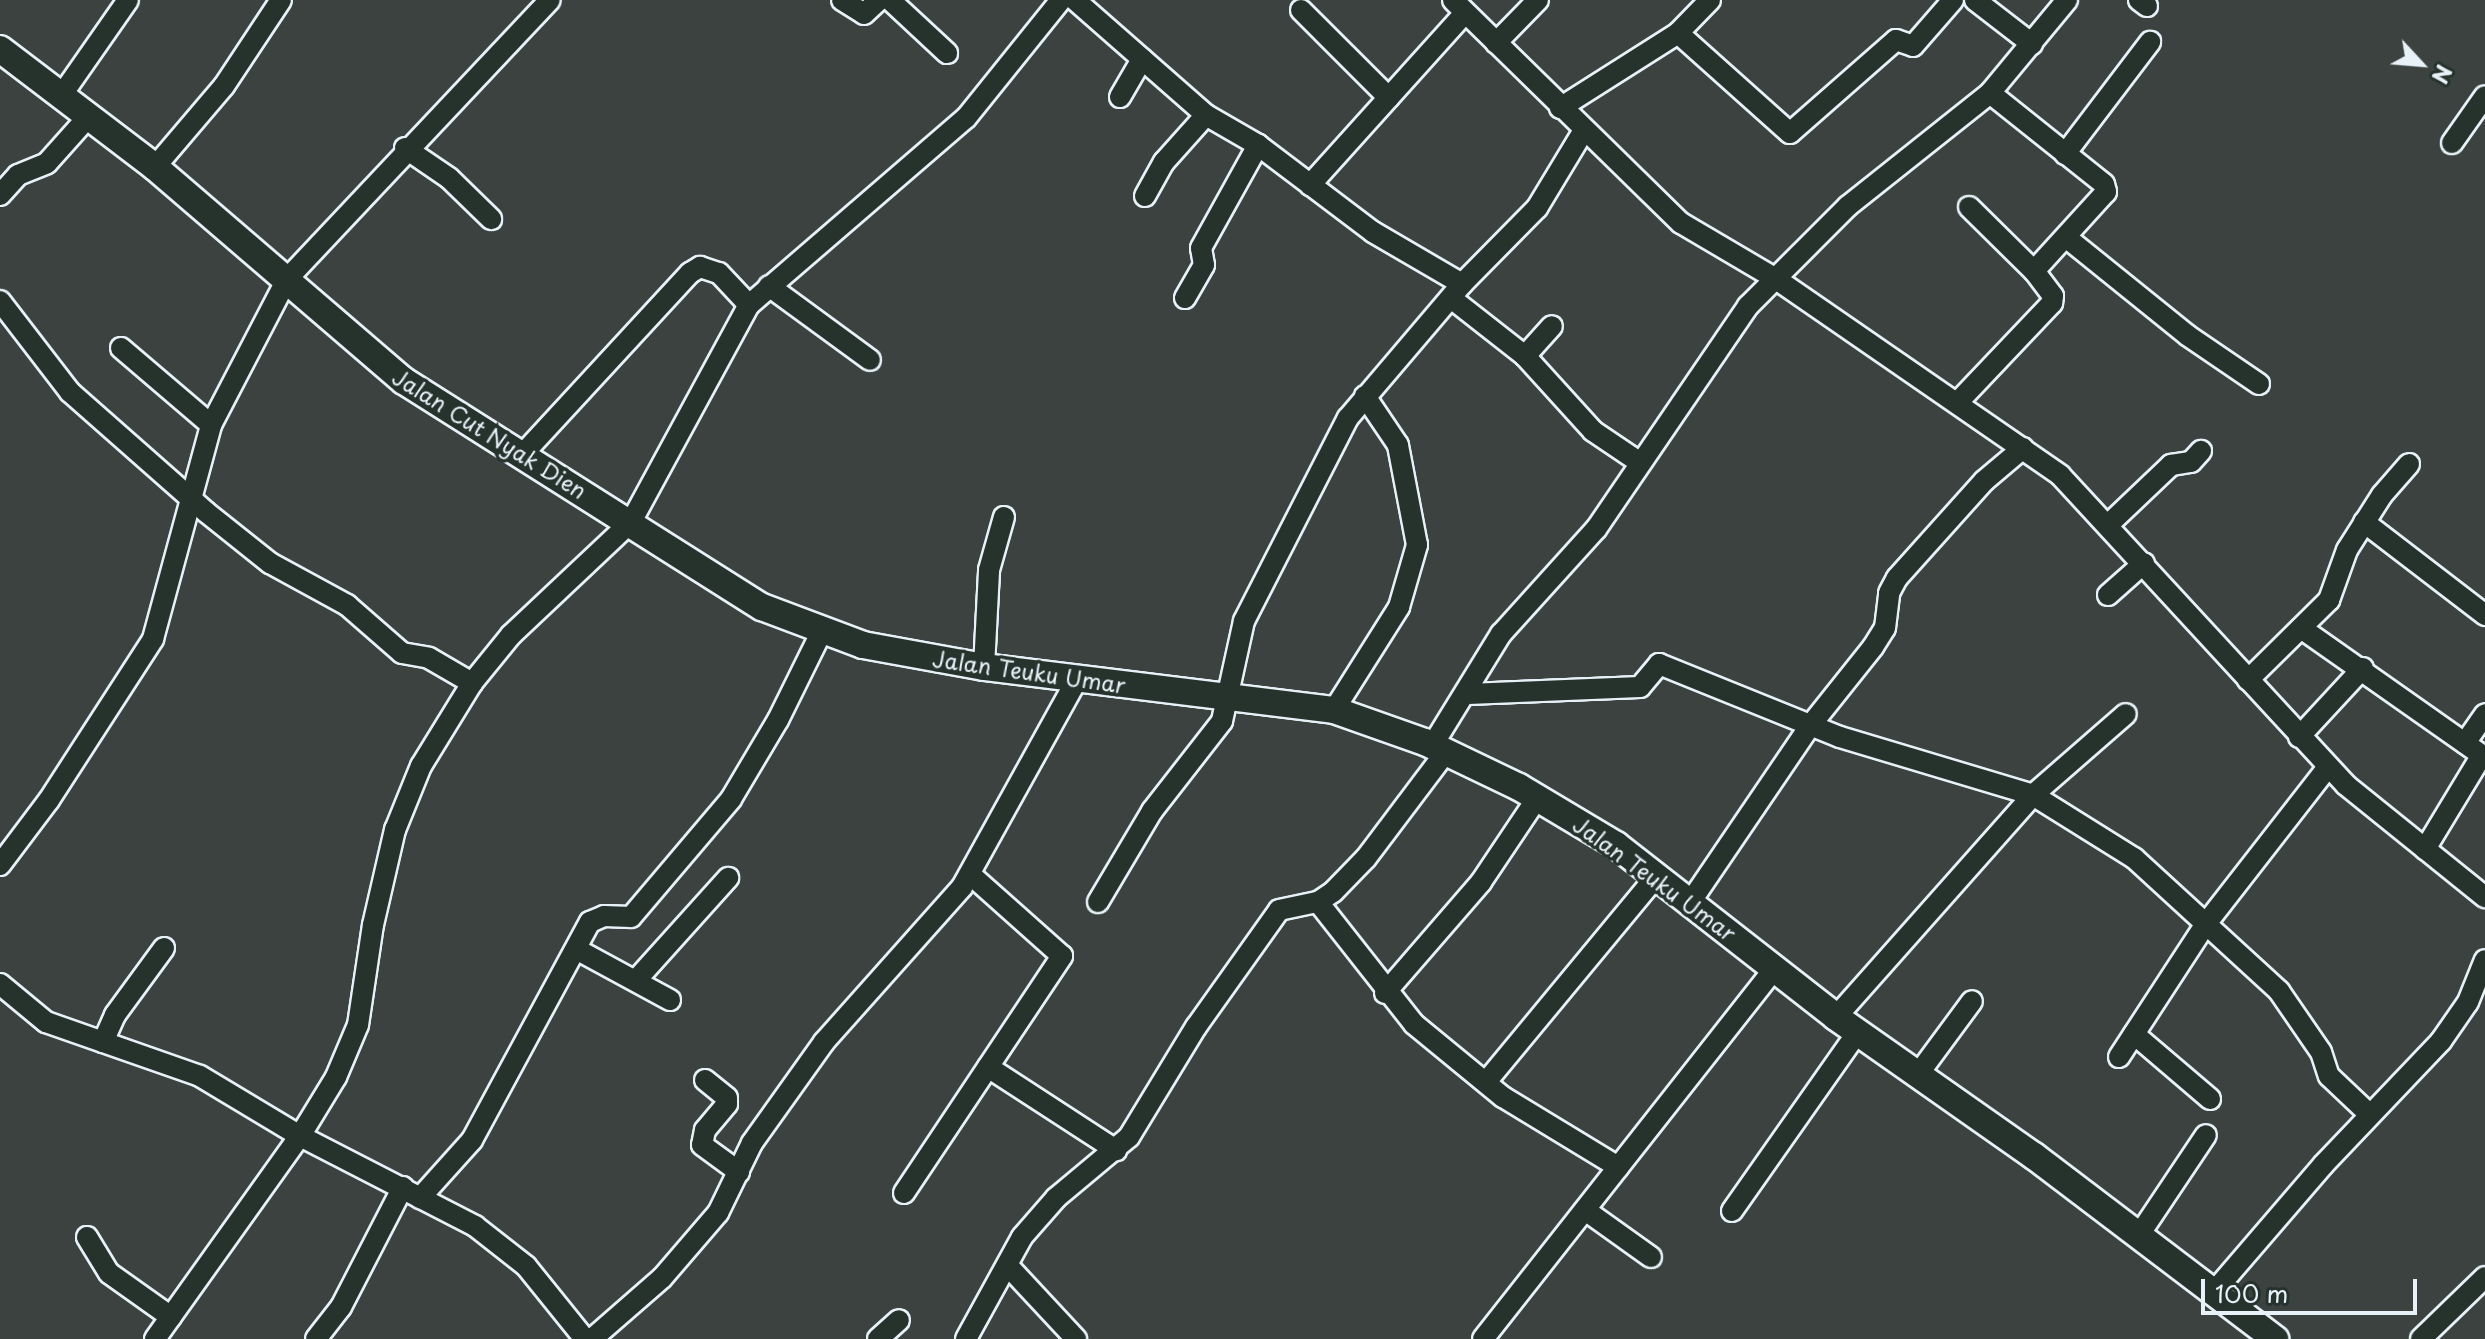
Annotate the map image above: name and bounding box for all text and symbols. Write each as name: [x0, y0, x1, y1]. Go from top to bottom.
north arrow: [2381, 24, 2461, 104]
text: N: [2424, 60, 2462, 90]
street label: Jalan Cut Nyak Dien: [388, 362, 592, 504]
street label: Jalan Teuku Umar: [929, 644, 1129, 698]
street label: Jalan Teuku Umar: [1567, 809, 1743, 947]
scale bar: [2205, 1263, 2421, 1313]
text: 100 m: [2215, 1275, 2288, 1311]

